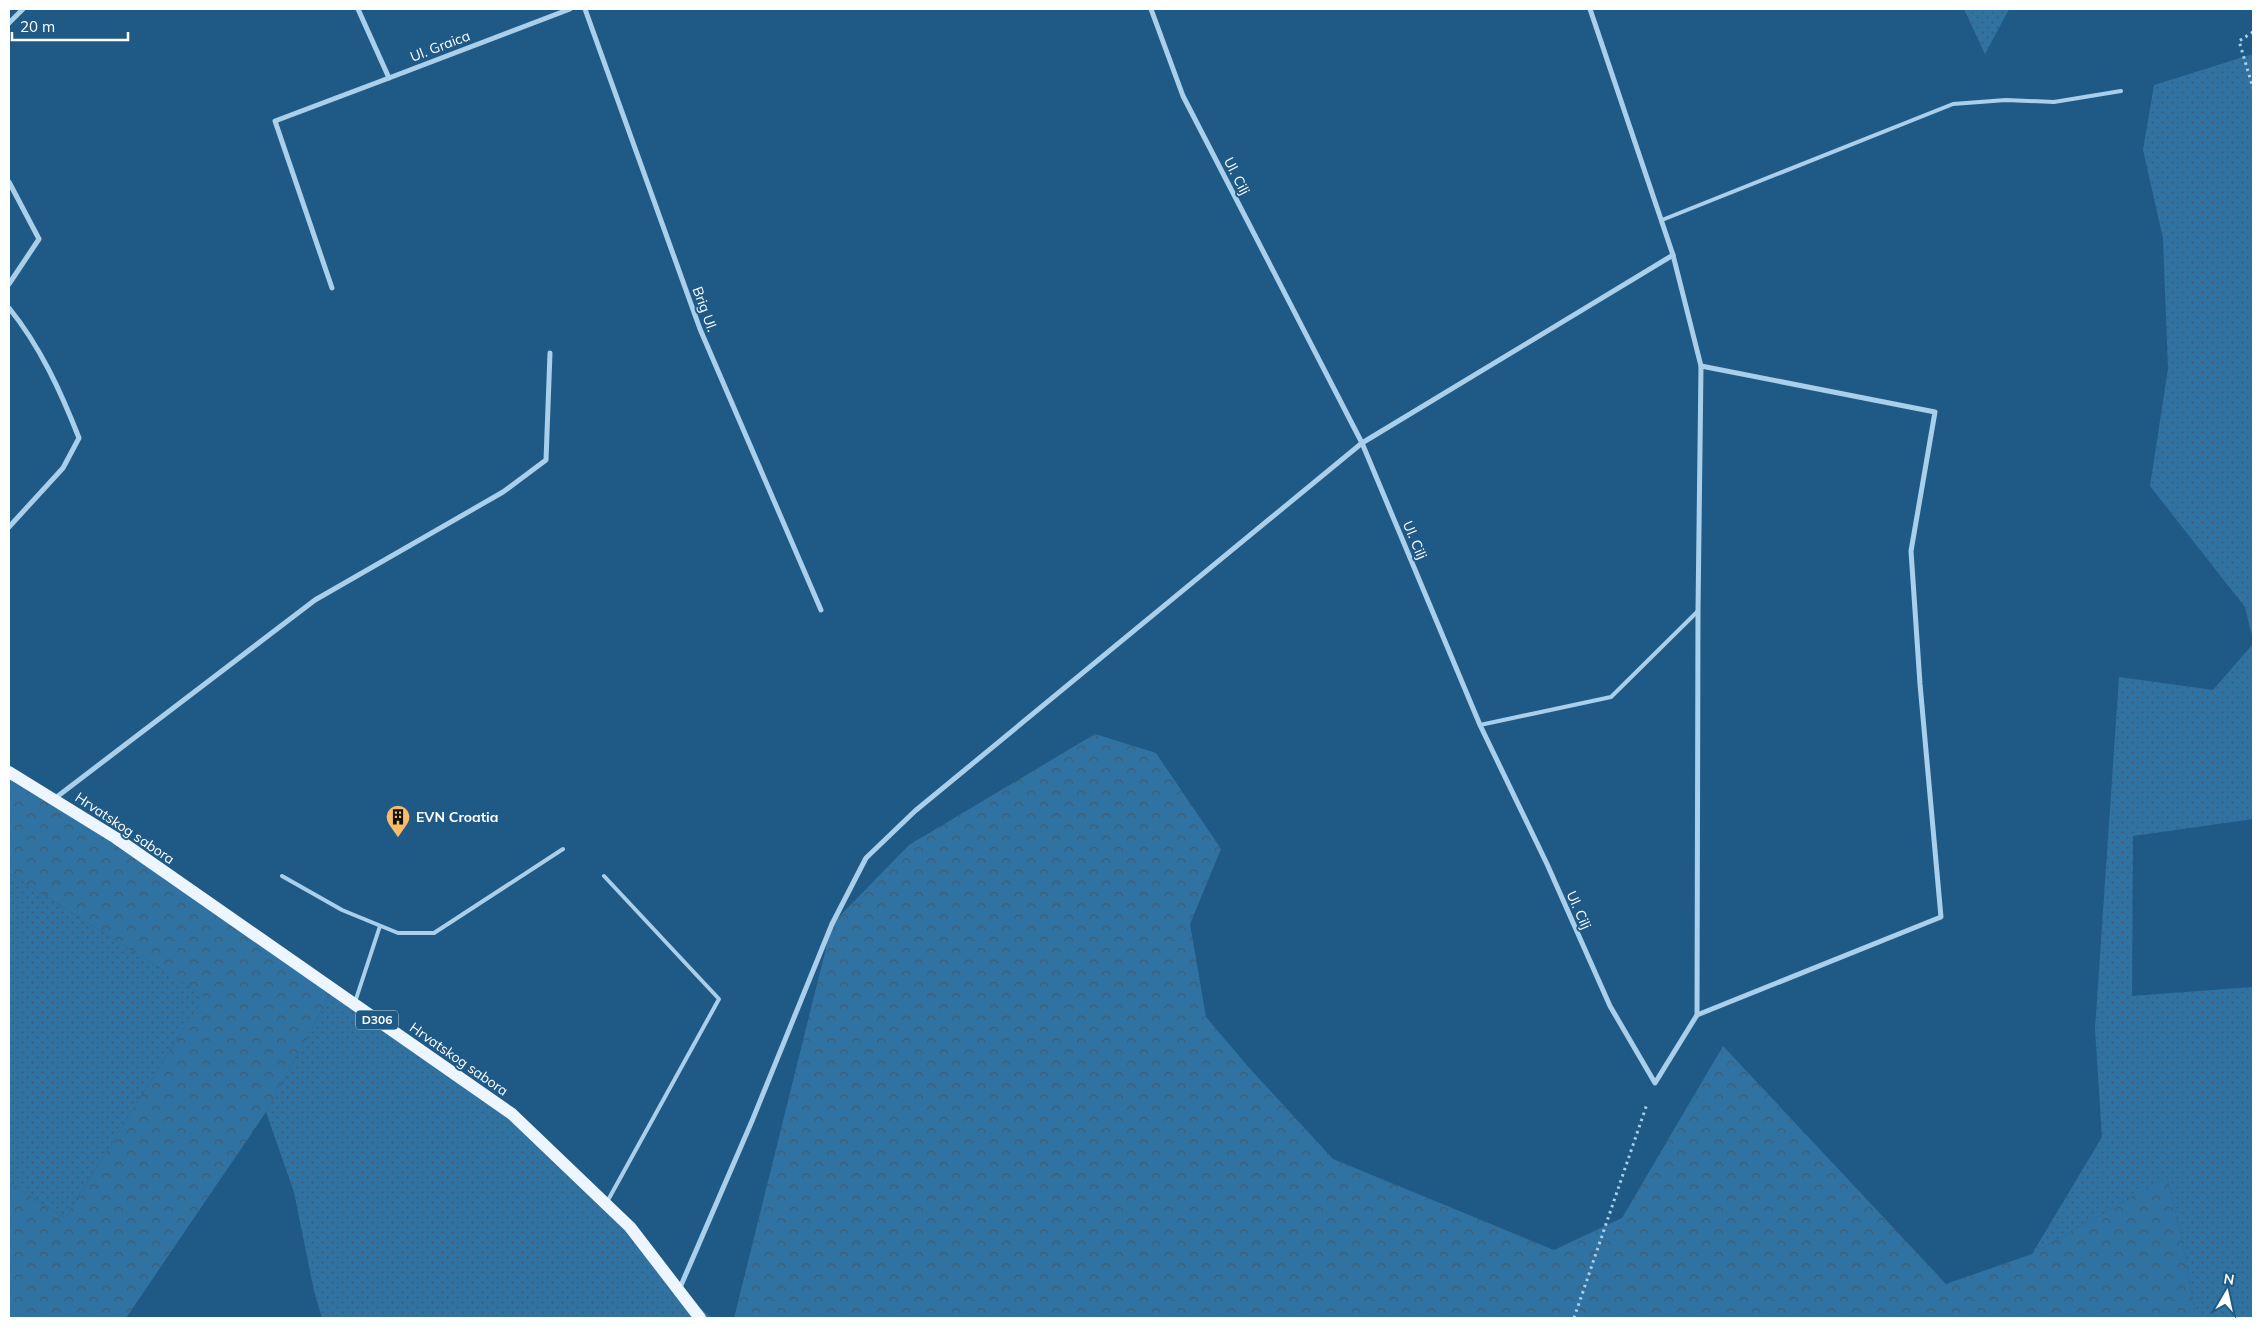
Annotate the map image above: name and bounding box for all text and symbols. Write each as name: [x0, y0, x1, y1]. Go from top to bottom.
scale bar: [12, 10, 129, 42]
text: 20 m: [20, 17, 55, 36]
street label: Ul. Graica: [408, 26, 472, 66]
street label: Ul. Cilj: [1220, 154, 1254, 198]
street label: Brig Ul.: [689, 284, 721, 334]
street label: Ul. Cilj: [1399, 518, 1431, 562]
street label: Hrvatskog sabora: [72, 788, 178, 868]
building icon: EVN Croatia: [385, 804, 411, 838]
place label: EVN Croatia: [416, 808, 498, 826]
street label: Ul. Cilj: [1563, 888, 1595, 932]
road number: D306: [356, 1010, 398, 1030]
street label: Hrvatskog sabora: [406, 1018, 512, 1100]
north arrow: [2202, 1267, 2252, 1317]
text: N: [2222, 1269, 2236, 1289]

